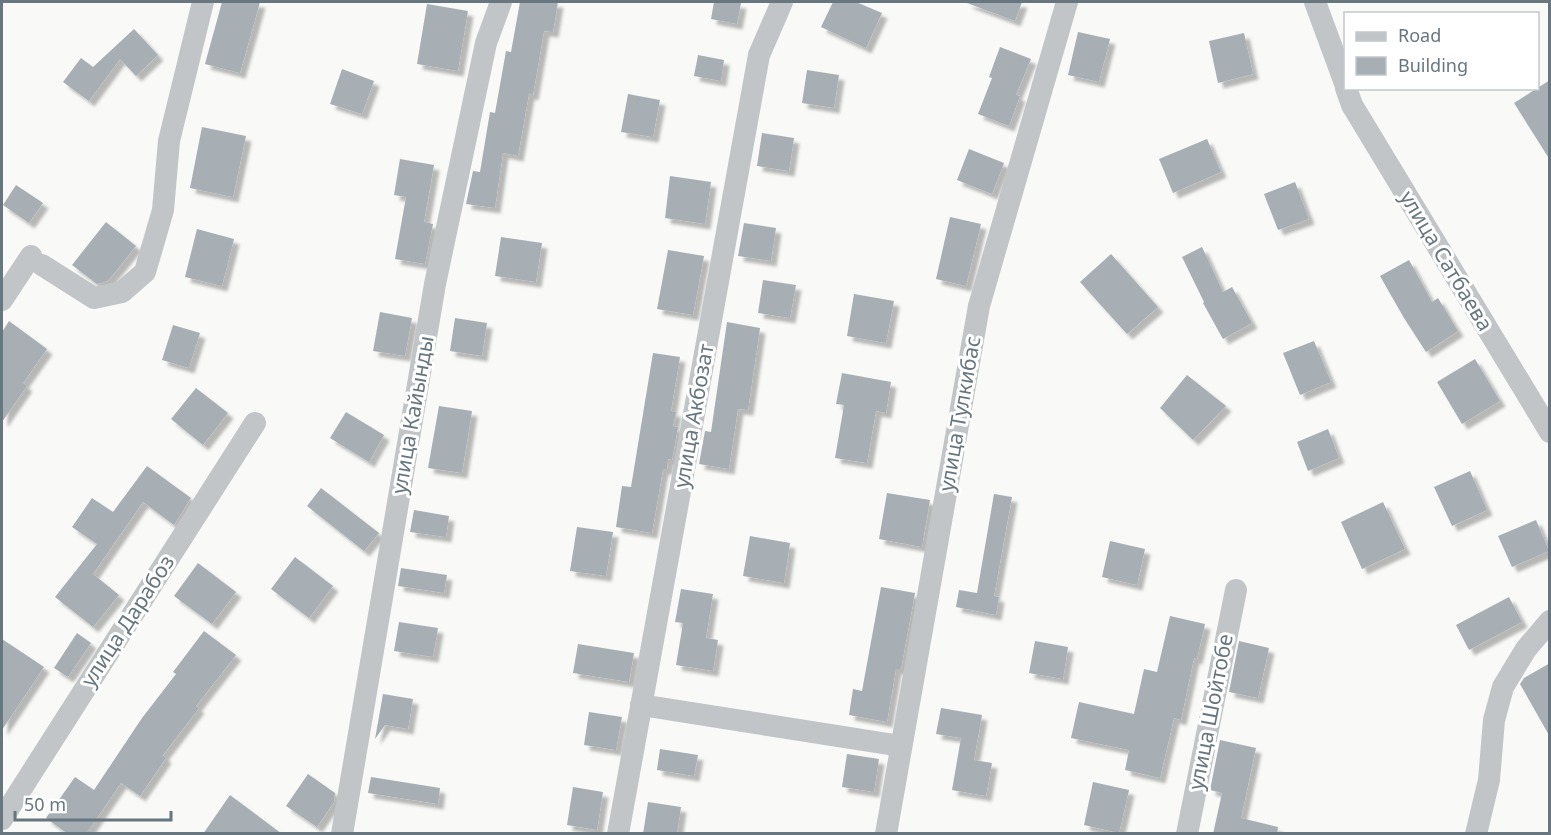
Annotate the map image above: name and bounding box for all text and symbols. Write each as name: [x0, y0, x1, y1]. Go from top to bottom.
legend: [1344, 12, 1539, 90]
text: Road: [1398, 23, 1441, 47]
text: Building: [1398, 53, 1468, 77]
street label: улица Сатбаева: [1394, 185, 1500, 336]
street label: улица Кайынды: [384, 334, 440, 496]
street label: улица Тулкибас: [932, 334, 986, 494]
street label: улица Акбозат: [667, 341, 720, 490]
street label: улица Дарабоз: [74, 549, 180, 692]
street label: улица Шойтобе: [1181, 631, 1239, 792]
scale bar: [15, 784, 171, 822]
text: 50 m: [24, 792, 66, 816]

